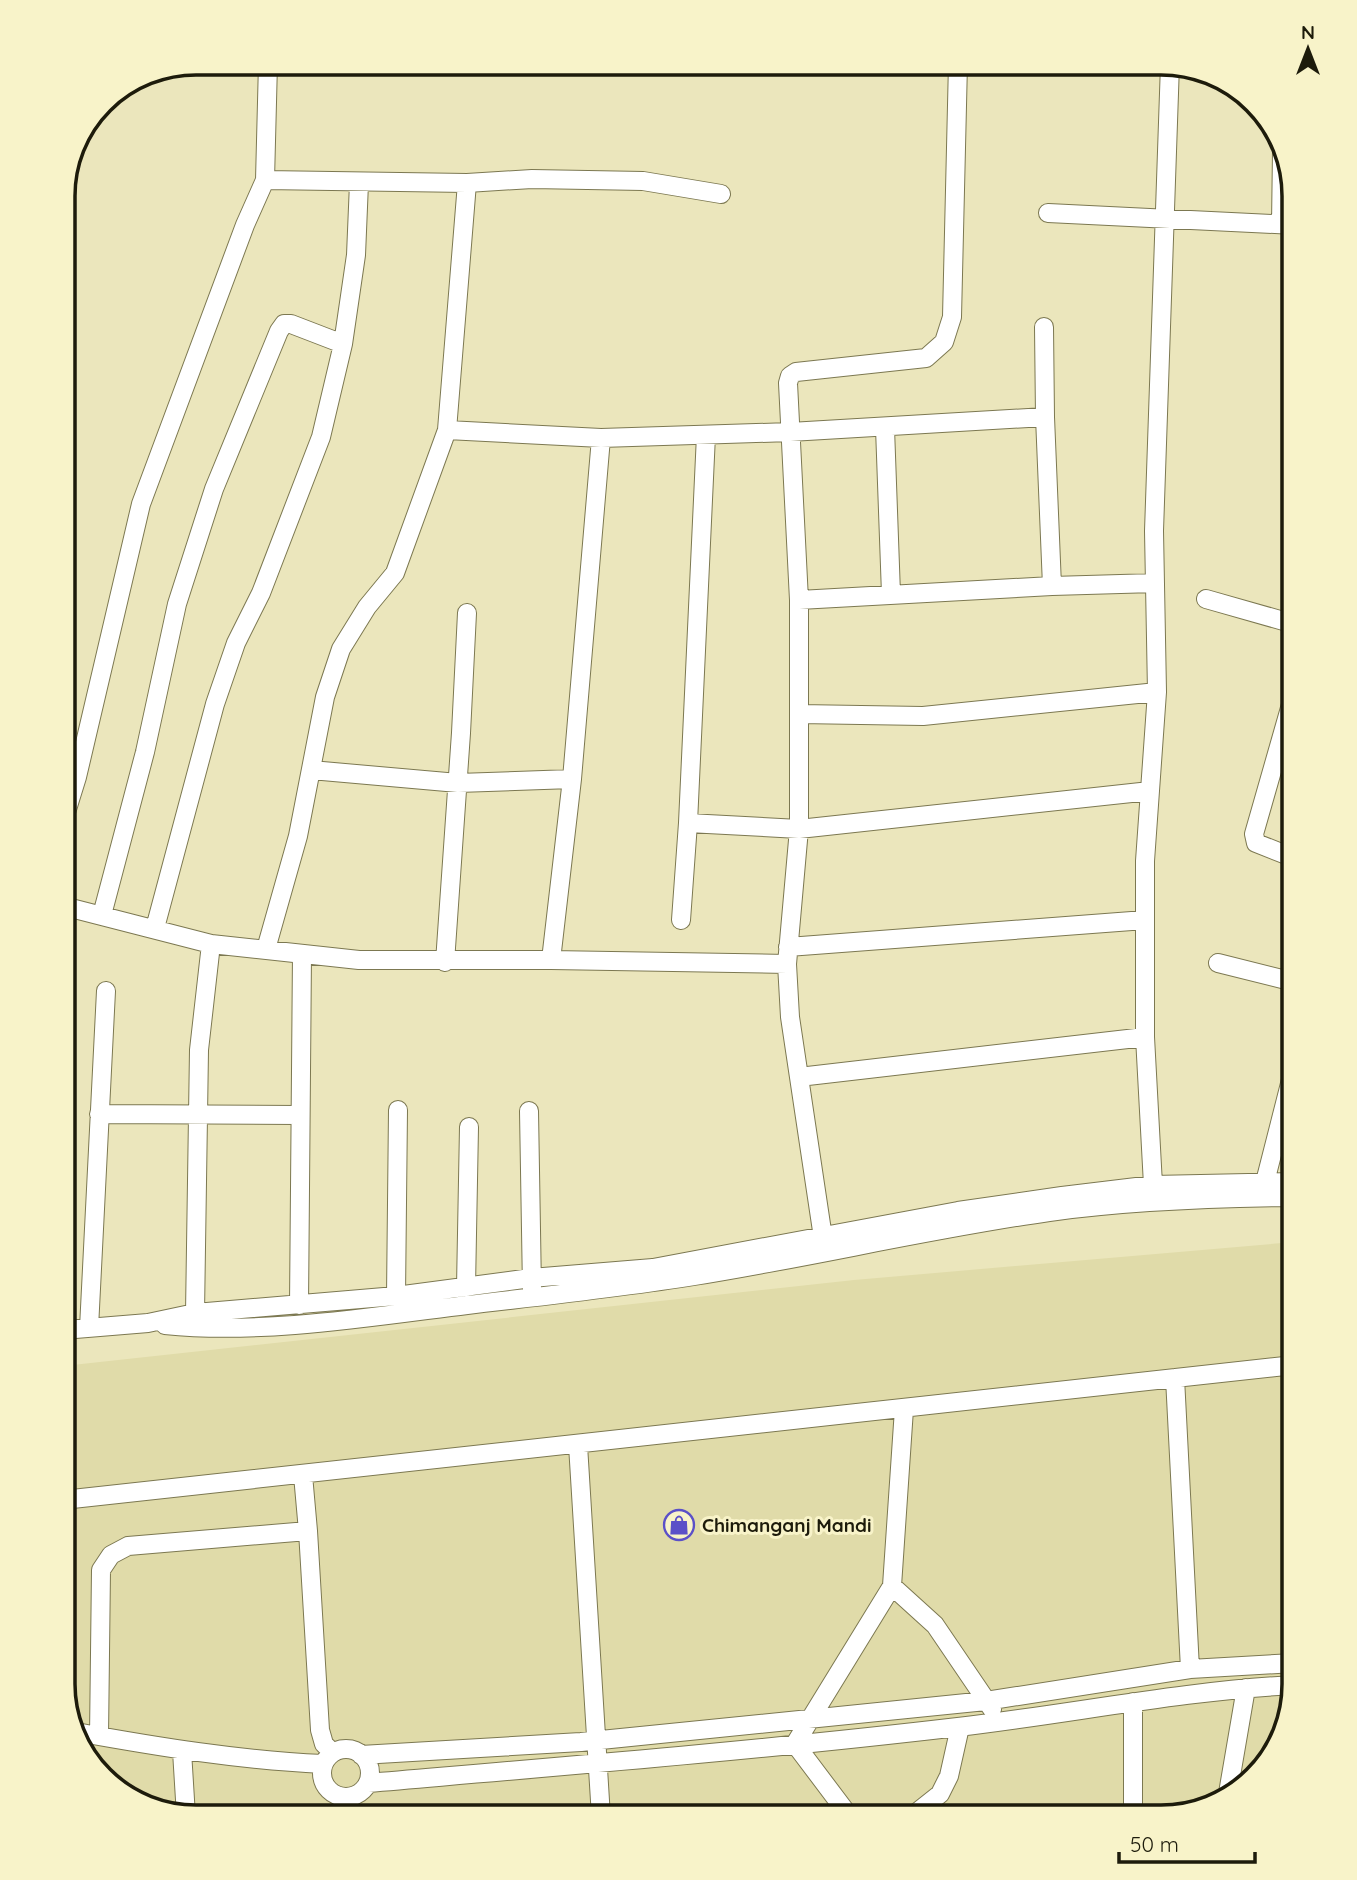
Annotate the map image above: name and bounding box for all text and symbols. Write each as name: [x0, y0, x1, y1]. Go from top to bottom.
north arrow: [1273, 14, 1343, 84]
text: N: [1301, 20, 1315, 44]
shop icon: Chimanganj Mandi: [662, 1508, 696, 1542]
place label: Chimanganj Mandi: [702, 1513, 871, 1537]
scale bar: [1119, 1820, 1256, 1864]
text: 50 m: [1130, 1831, 1179, 1857]

